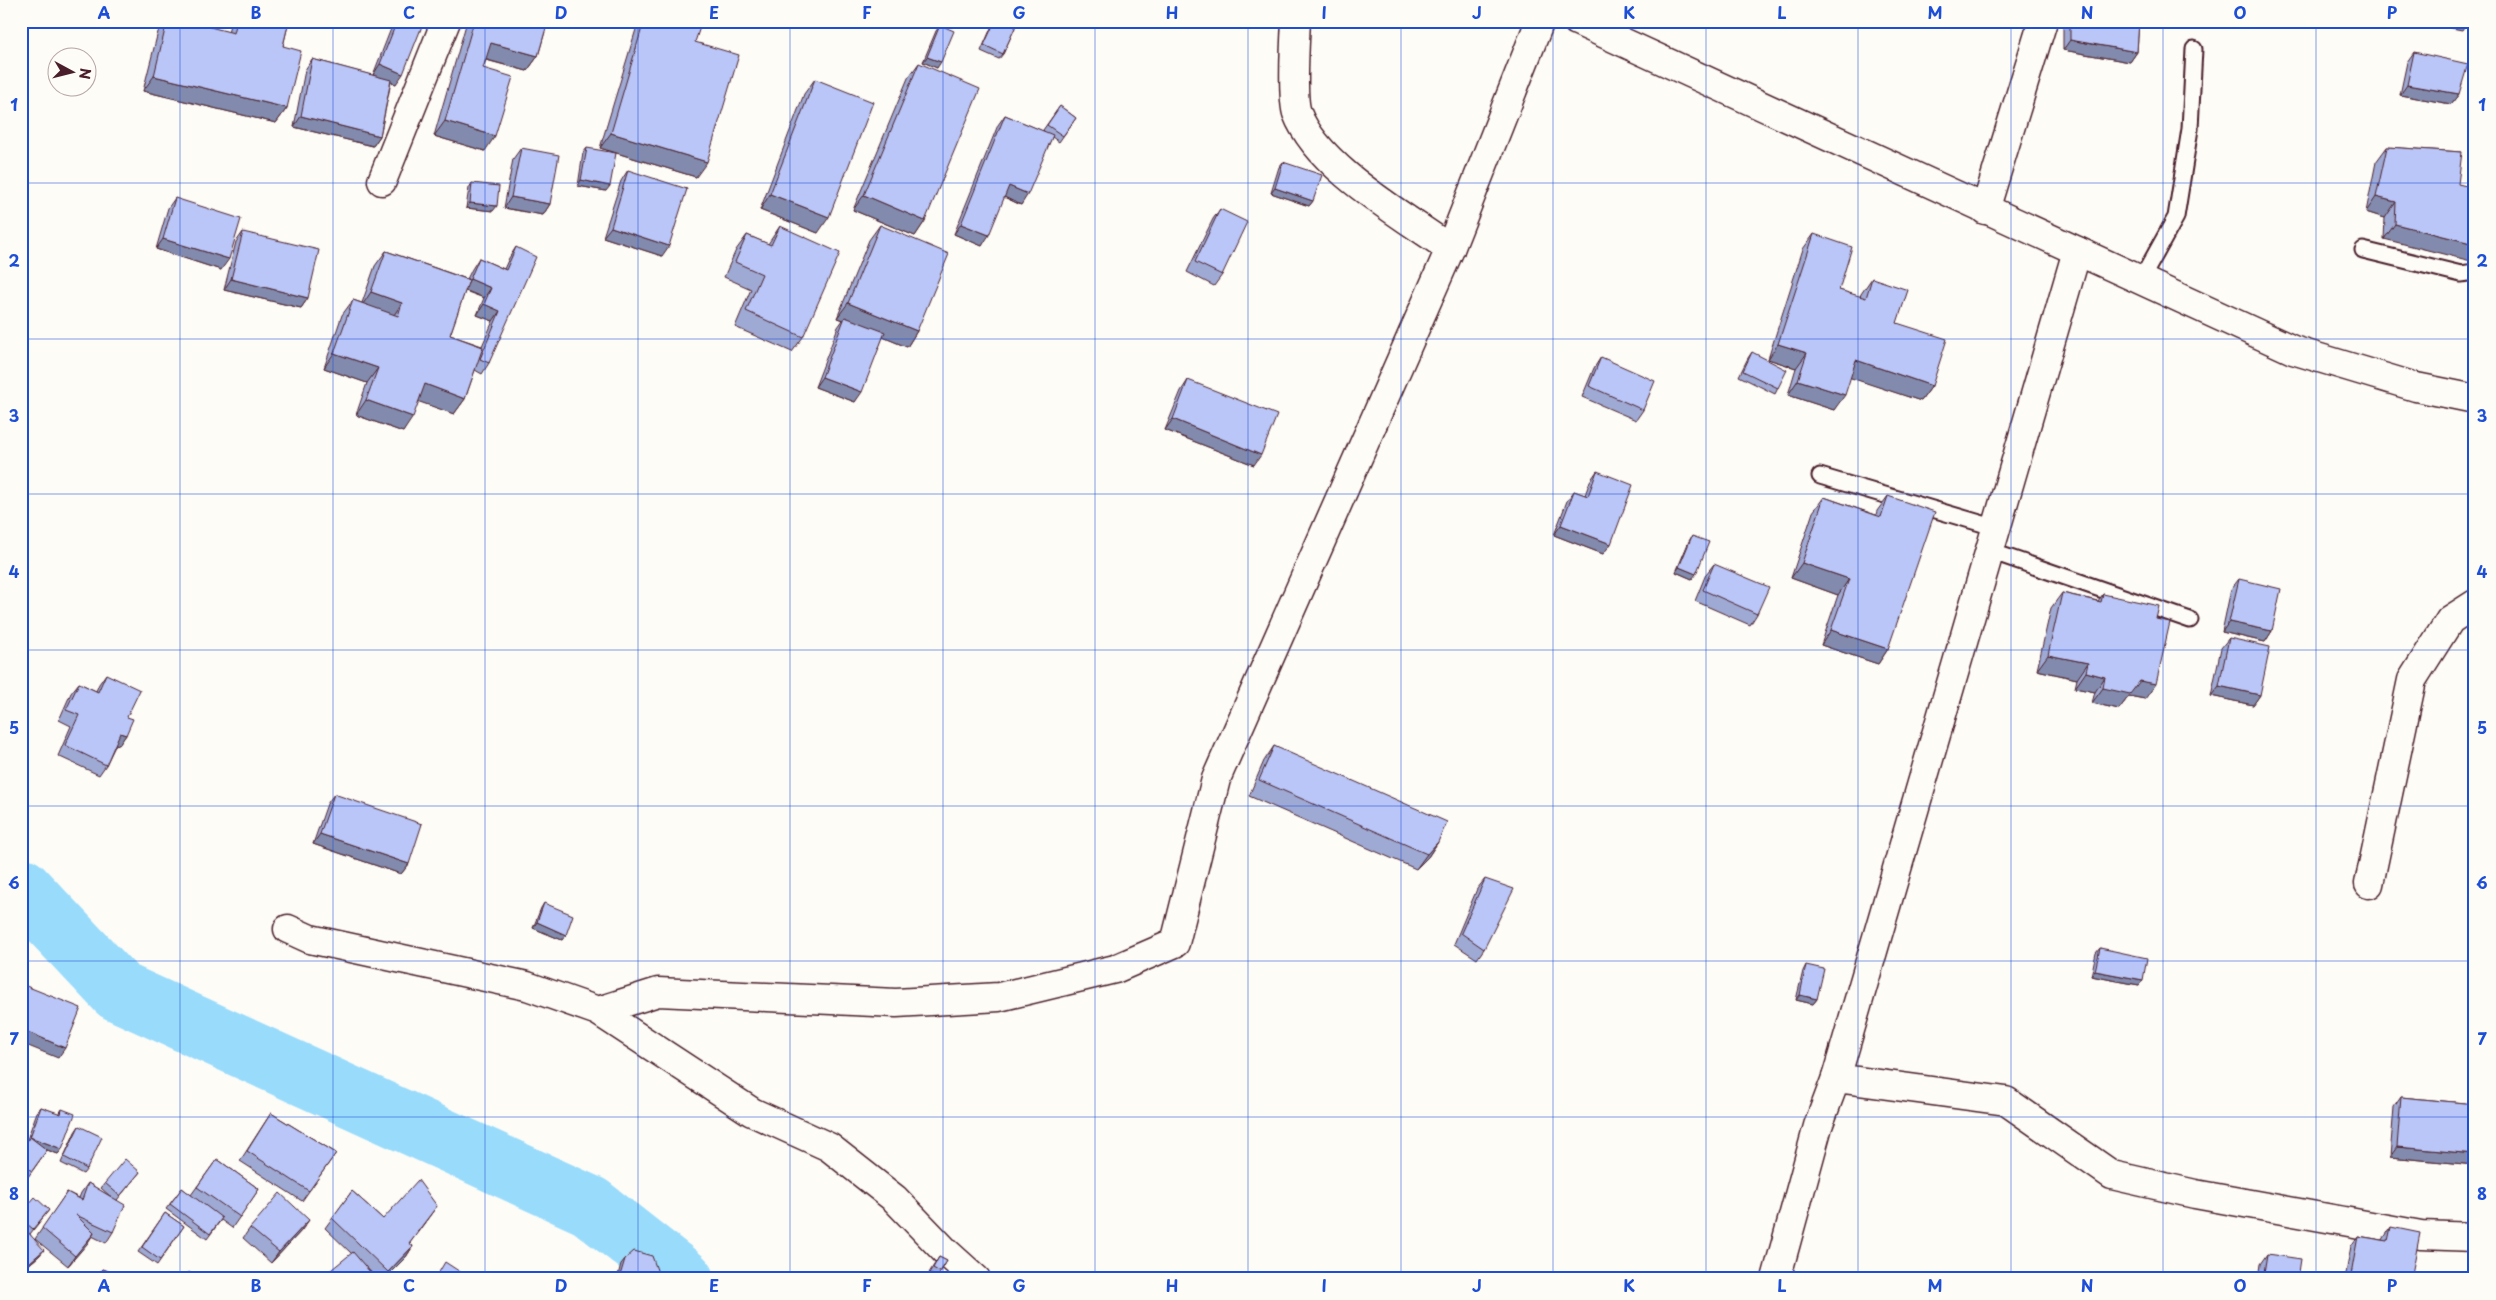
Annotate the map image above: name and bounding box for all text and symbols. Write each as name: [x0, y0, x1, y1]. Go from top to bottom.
text: A: [98, 0, 111, 24]
text: B: [251, 0, 262, 24]
text: C: [403, 0, 415, 24]
text: D: [555, 0, 567, 24]
text: E: [709, 0, 719, 24]
text: F: [862, 0, 872, 24]
text: G: [1012, 0, 1026, 24]
text: H: [1166, 0, 1178, 24]
text: I: [1321, 0, 1327, 24]
text: J: [1472, 0, 1482, 24]
text: K: [1623, 0, 1635, 24]
text: L: [1777, 0, 1787, 24]
text: M: [1927, 0, 1943, 24]
text: N: [2081, 0, 2093, 24]
text: O: [2234, 0, 2247, 24]
text: P: [2387, 0, 2398, 24]
north arrow: [48, 48, 98, 98]
text: N: [74, 67, 96, 80]
text: 1: [10, 92, 18, 116]
text: 1: [2478, 92, 2486, 116]
text: 2: [8, 248, 20, 272]
text: 2: [2476, 248, 2488, 272]
text: 3: [9, 403, 19, 427]
text: 3: [2477, 403, 2487, 427]
text: 4: [9, 559, 20, 583]
text: 4: [2477, 559, 2488, 583]
text: 5: [9, 715, 19, 739]
text: 5: [2477, 715, 2487, 739]
text: 6: [8, 870, 20, 894]
text: 6: [2476, 870, 2488, 894]
text: 7: [9, 1026, 19, 1050]
text: 7: [2477, 1026, 2487, 1050]
text: 8: [9, 1181, 19, 1205]
text: 8: [2477, 1181, 2487, 1205]
text: A: [98, 1273, 111, 1297]
text: B: [251, 1273, 262, 1297]
text: C: [403, 1273, 415, 1297]
text: D: [555, 1273, 567, 1297]
text: E: [709, 1273, 719, 1297]
text: F: [862, 1273, 872, 1297]
text: G: [1012, 1273, 1026, 1297]
text: H: [1166, 1273, 1178, 1297]
text: I: [1321, 1273, 1327, 1297]
text: J: [1472, 1273, 1482, 1297]
text: K: [1623, 1273, 1635, 1297]
text: L: [1777, 1273, 1787, 1297]
text: M: [1927, 1273, 1943, 1297]
text: N: [2081, 1273, 2093, 1297]
text: O: [2234, 1273, 2247, 1297]
text: P: [2387, 1273, 2398, 1297]

